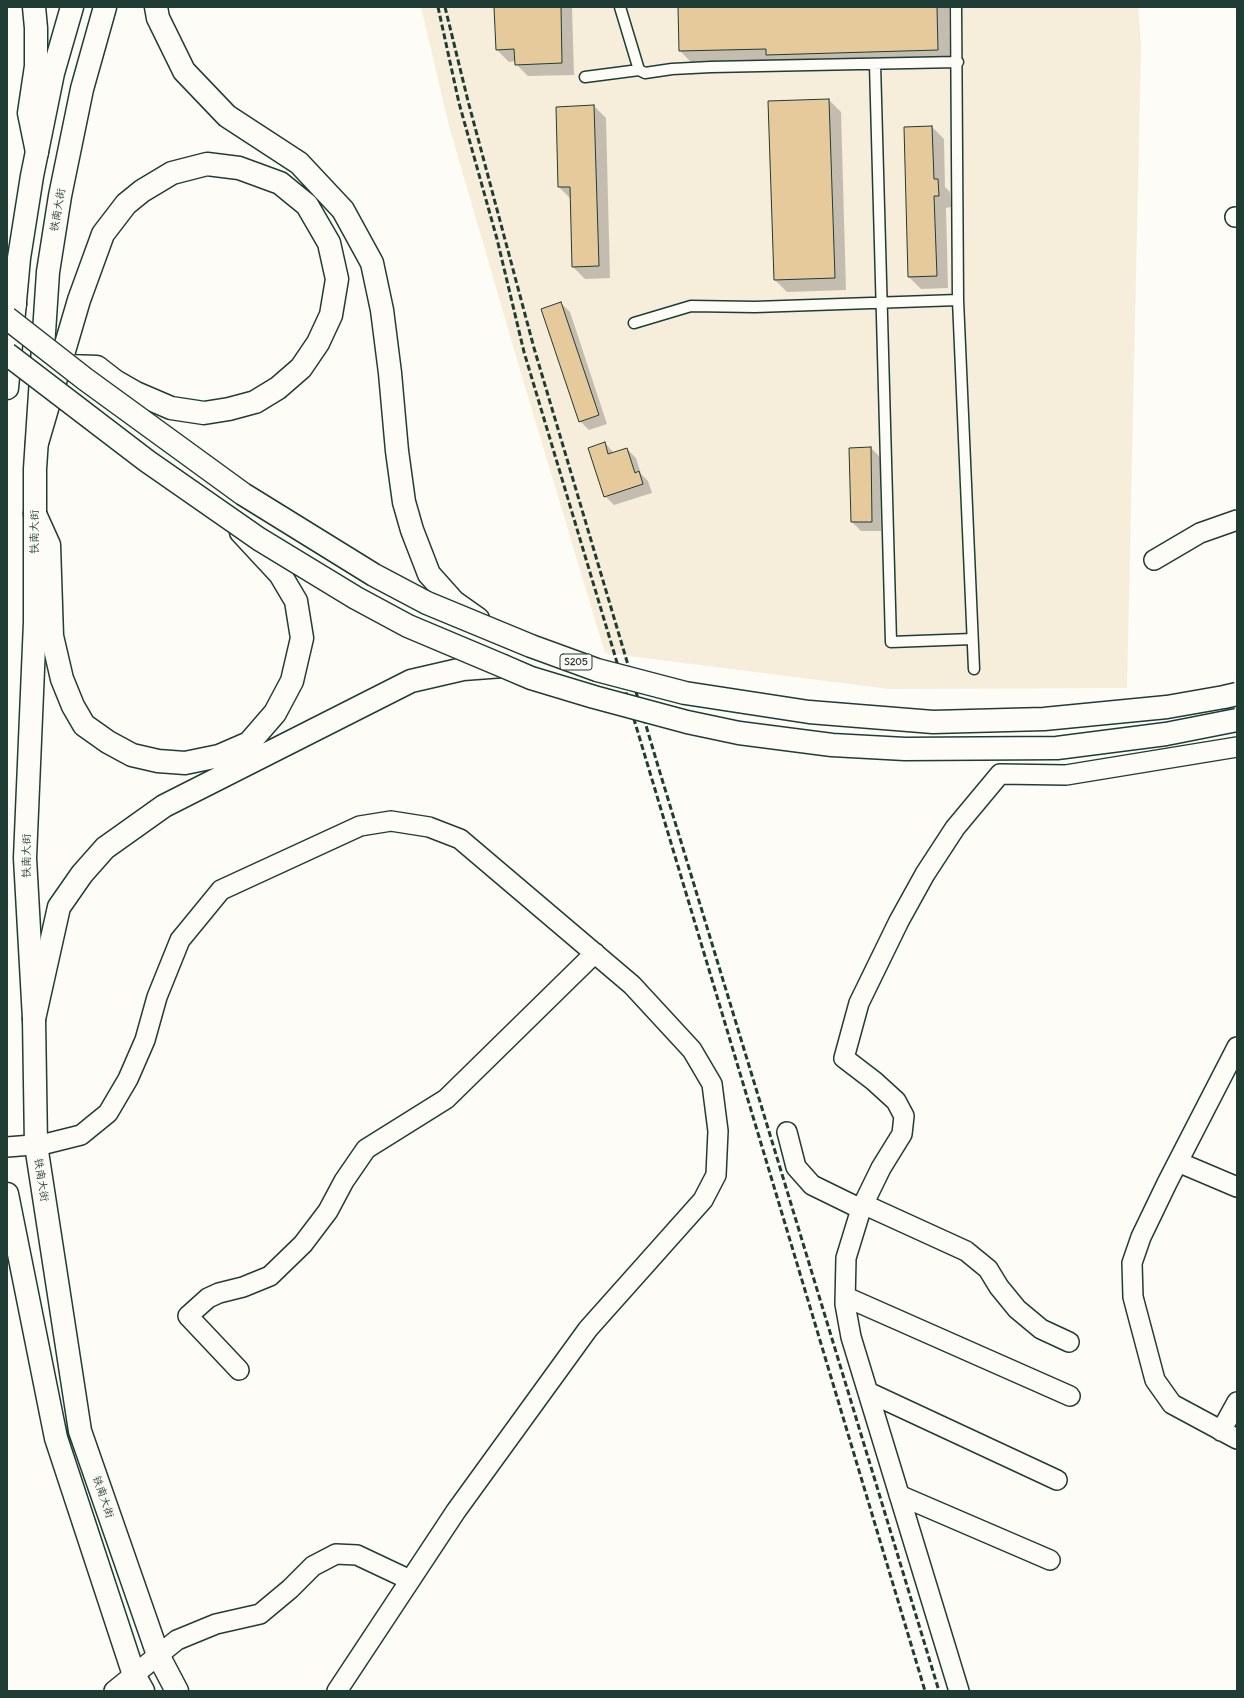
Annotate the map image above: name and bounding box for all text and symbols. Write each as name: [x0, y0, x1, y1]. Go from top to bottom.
street label: 铁南大街: [48, 187, 68, 233]
street label: 铁南大街: [28, 510, 42, 554]
road number: S205: [560, 654, 592, 670]
street label: 铁南大街: [20, 834, 34, 878]
street label: 铁南大街: [31, 1157, 51, 1203]
street label: 铁南大街: [90, 1474, 116, 1520]

